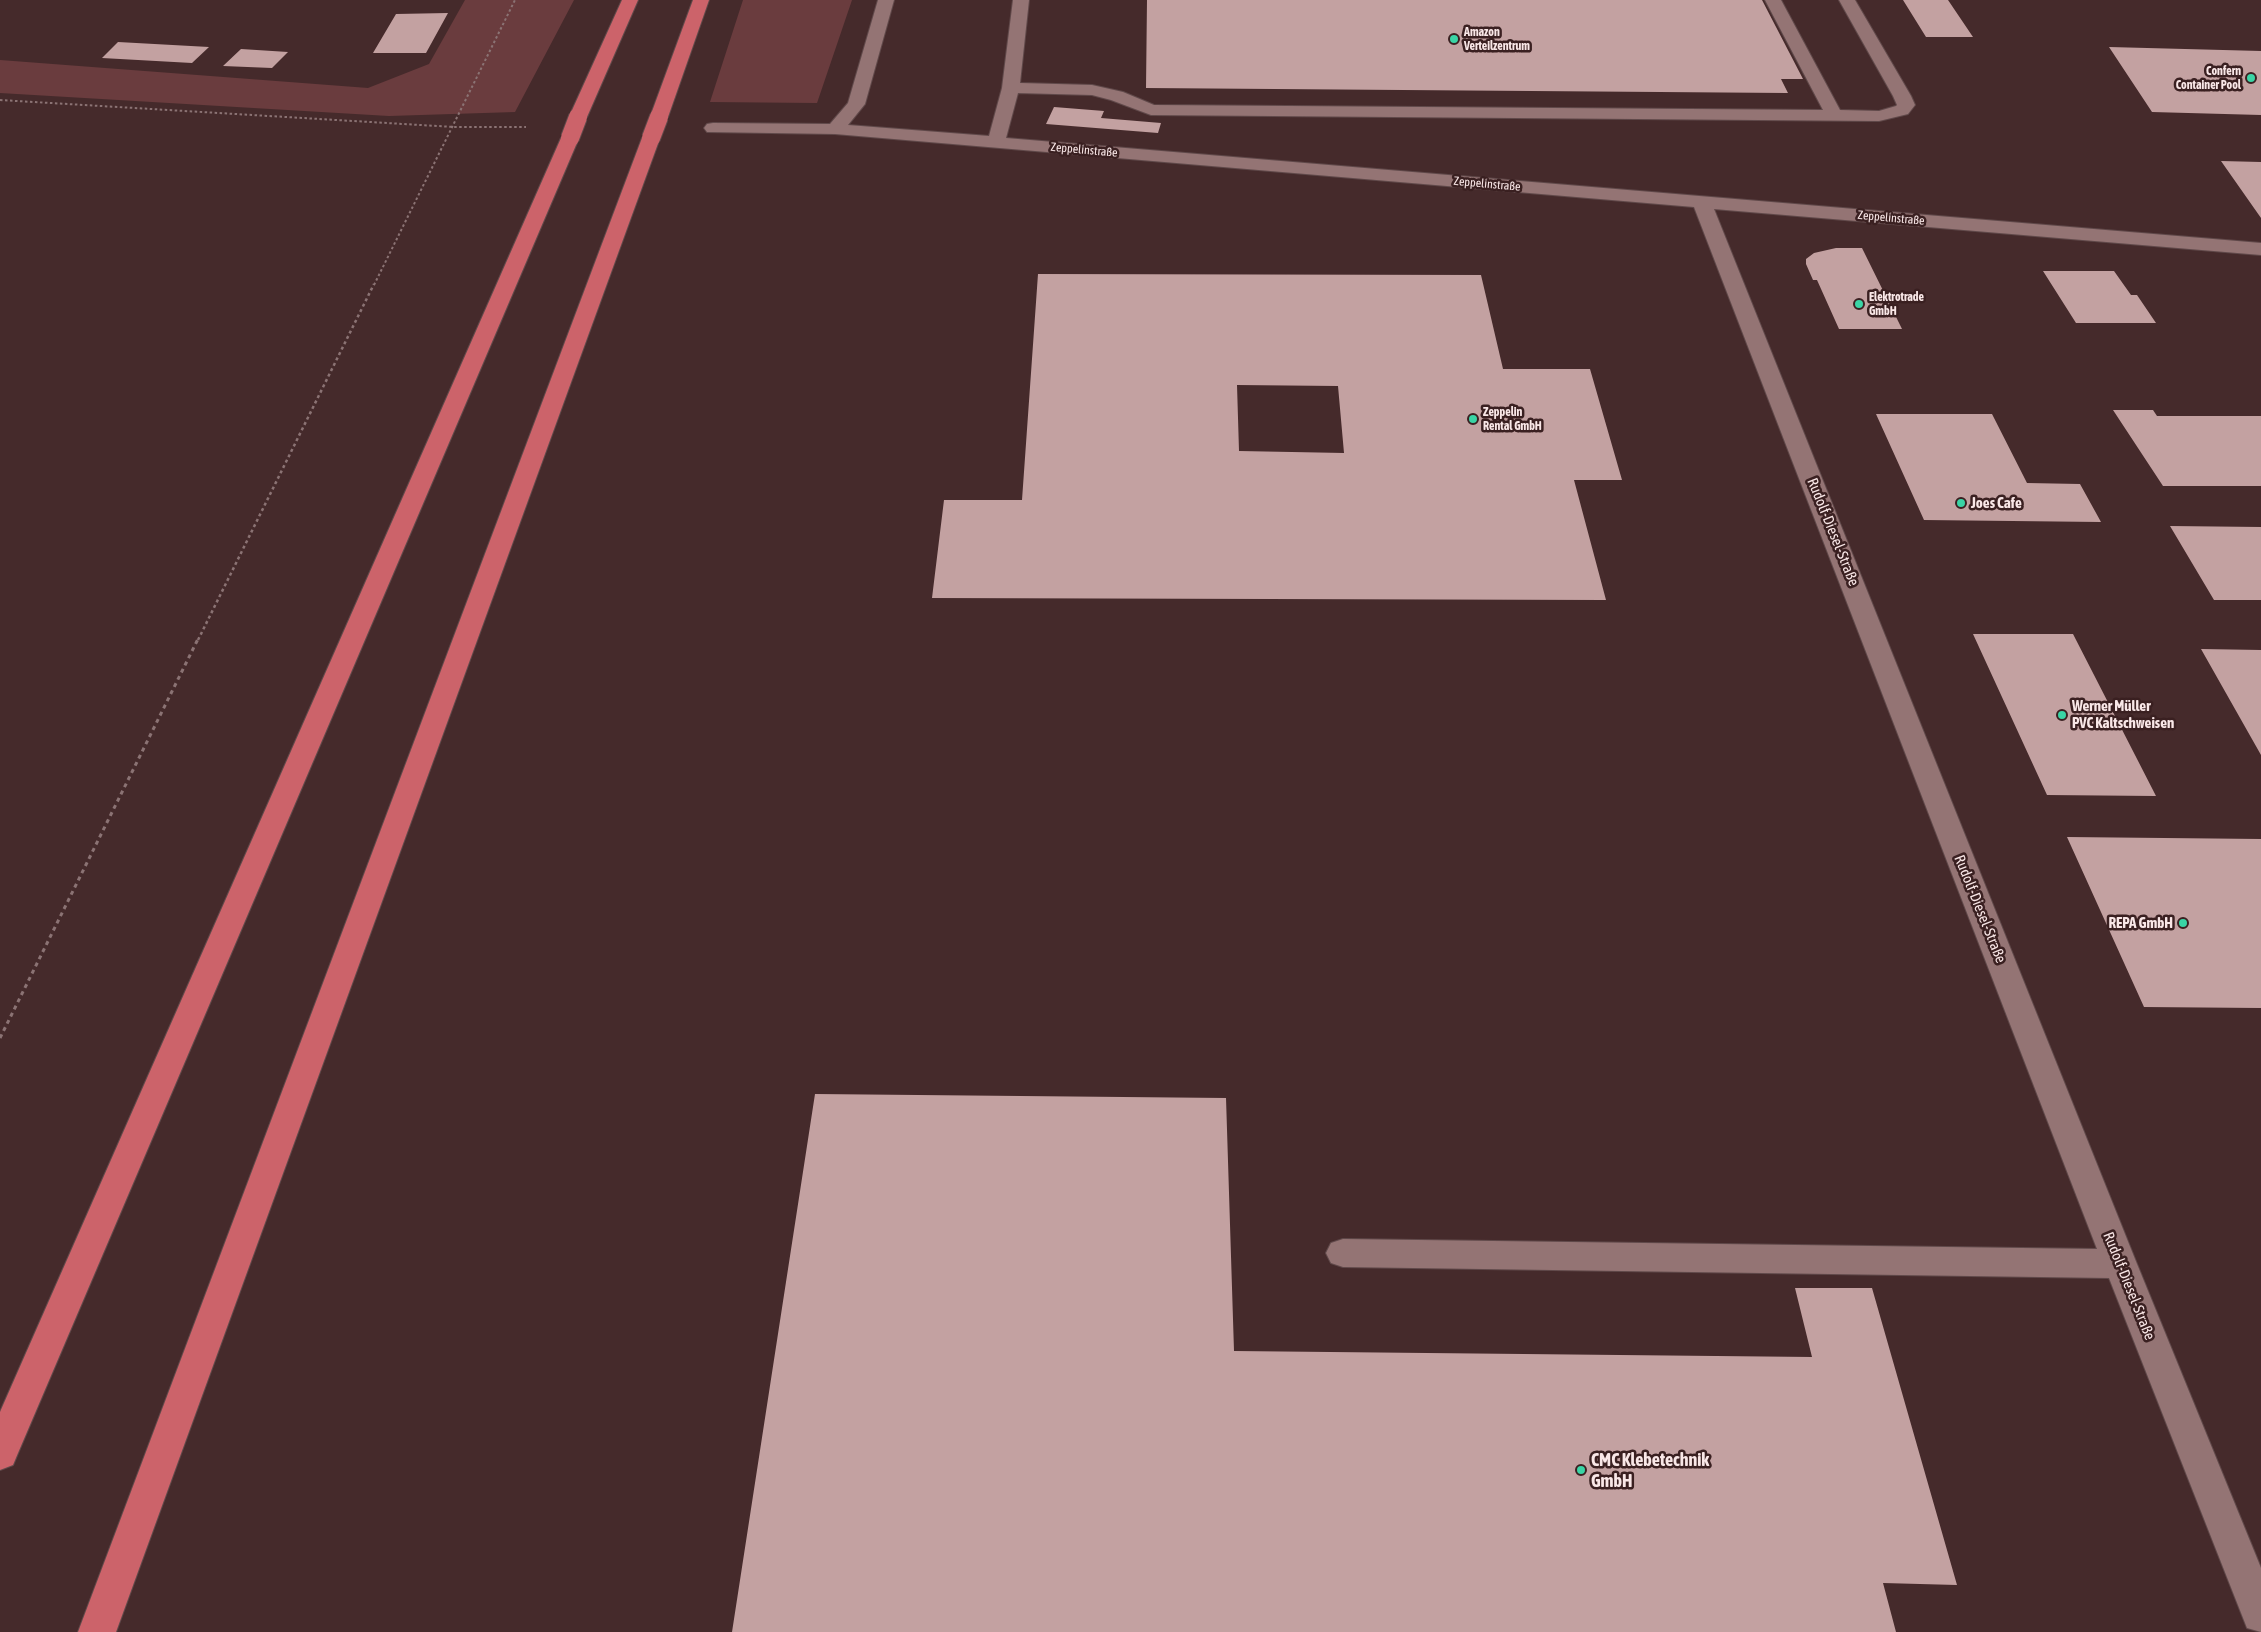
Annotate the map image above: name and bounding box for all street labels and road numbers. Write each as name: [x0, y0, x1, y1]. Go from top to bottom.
street label: Zeppelinstraße: [1050, 140, 1118, 160]
street label: Zeppelinstraße: [1453, 174, 1521, 194]
street label: Zeppelinstraße: [1857, 208, 1925, 228]
street label: Rudolf-Diesel-Straße: [1803, 475, 1863, 589]
street label: Rudolf-Diesel-Straße: [1950, 852, 2010, 966]
street label: Rudolf-Diesel-Straße: [2099, 1229, 2159, 1343]

